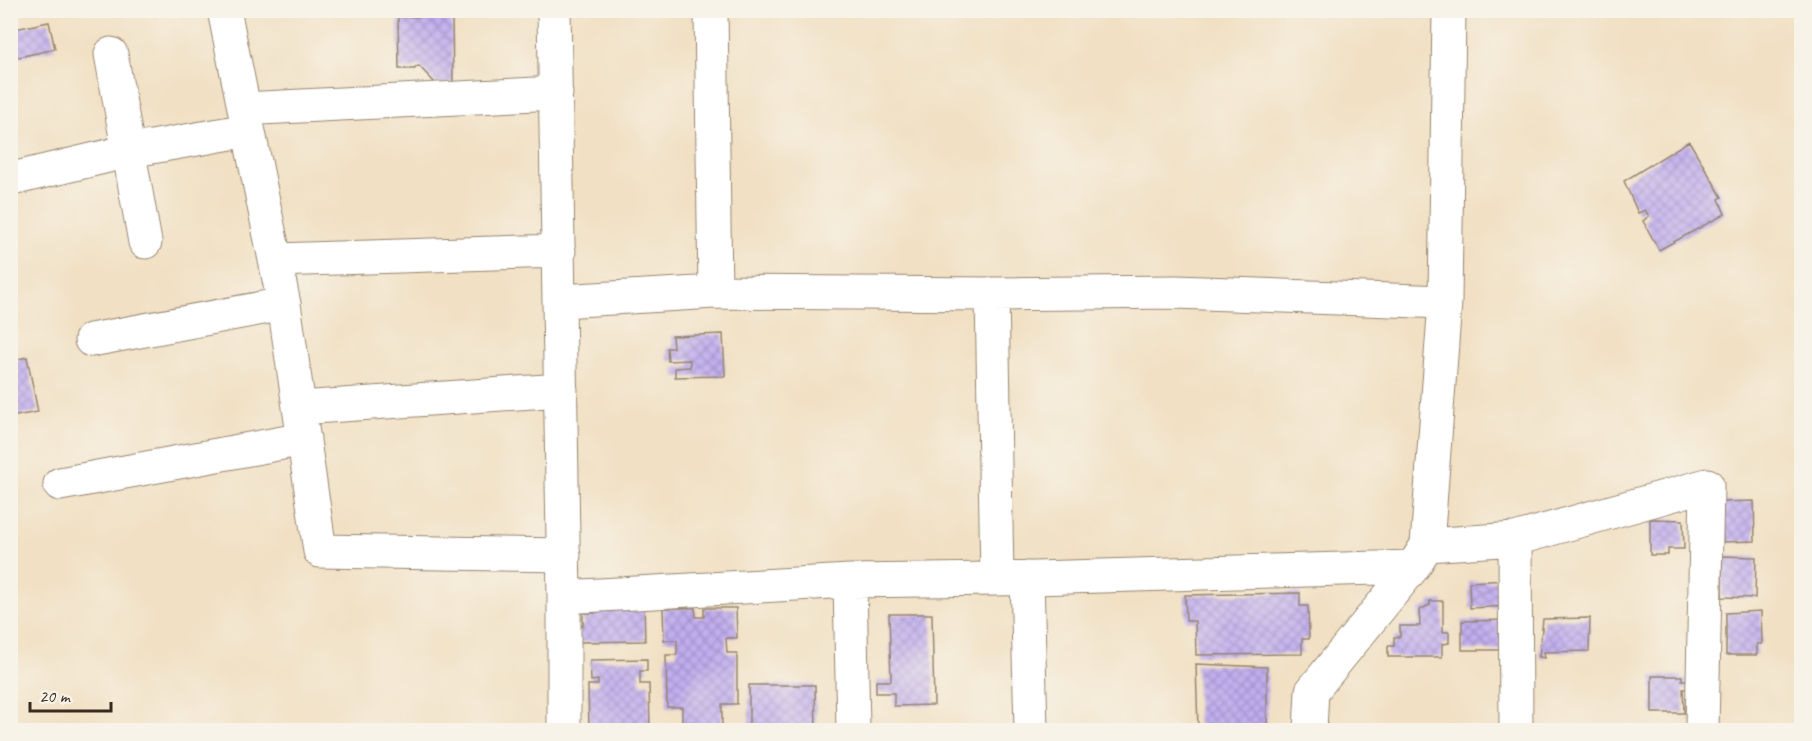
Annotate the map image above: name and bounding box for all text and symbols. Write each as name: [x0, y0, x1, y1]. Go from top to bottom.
scale bar: [30, 675, 111, 713]
text: 20 m: [39, 685, 72, 707]

